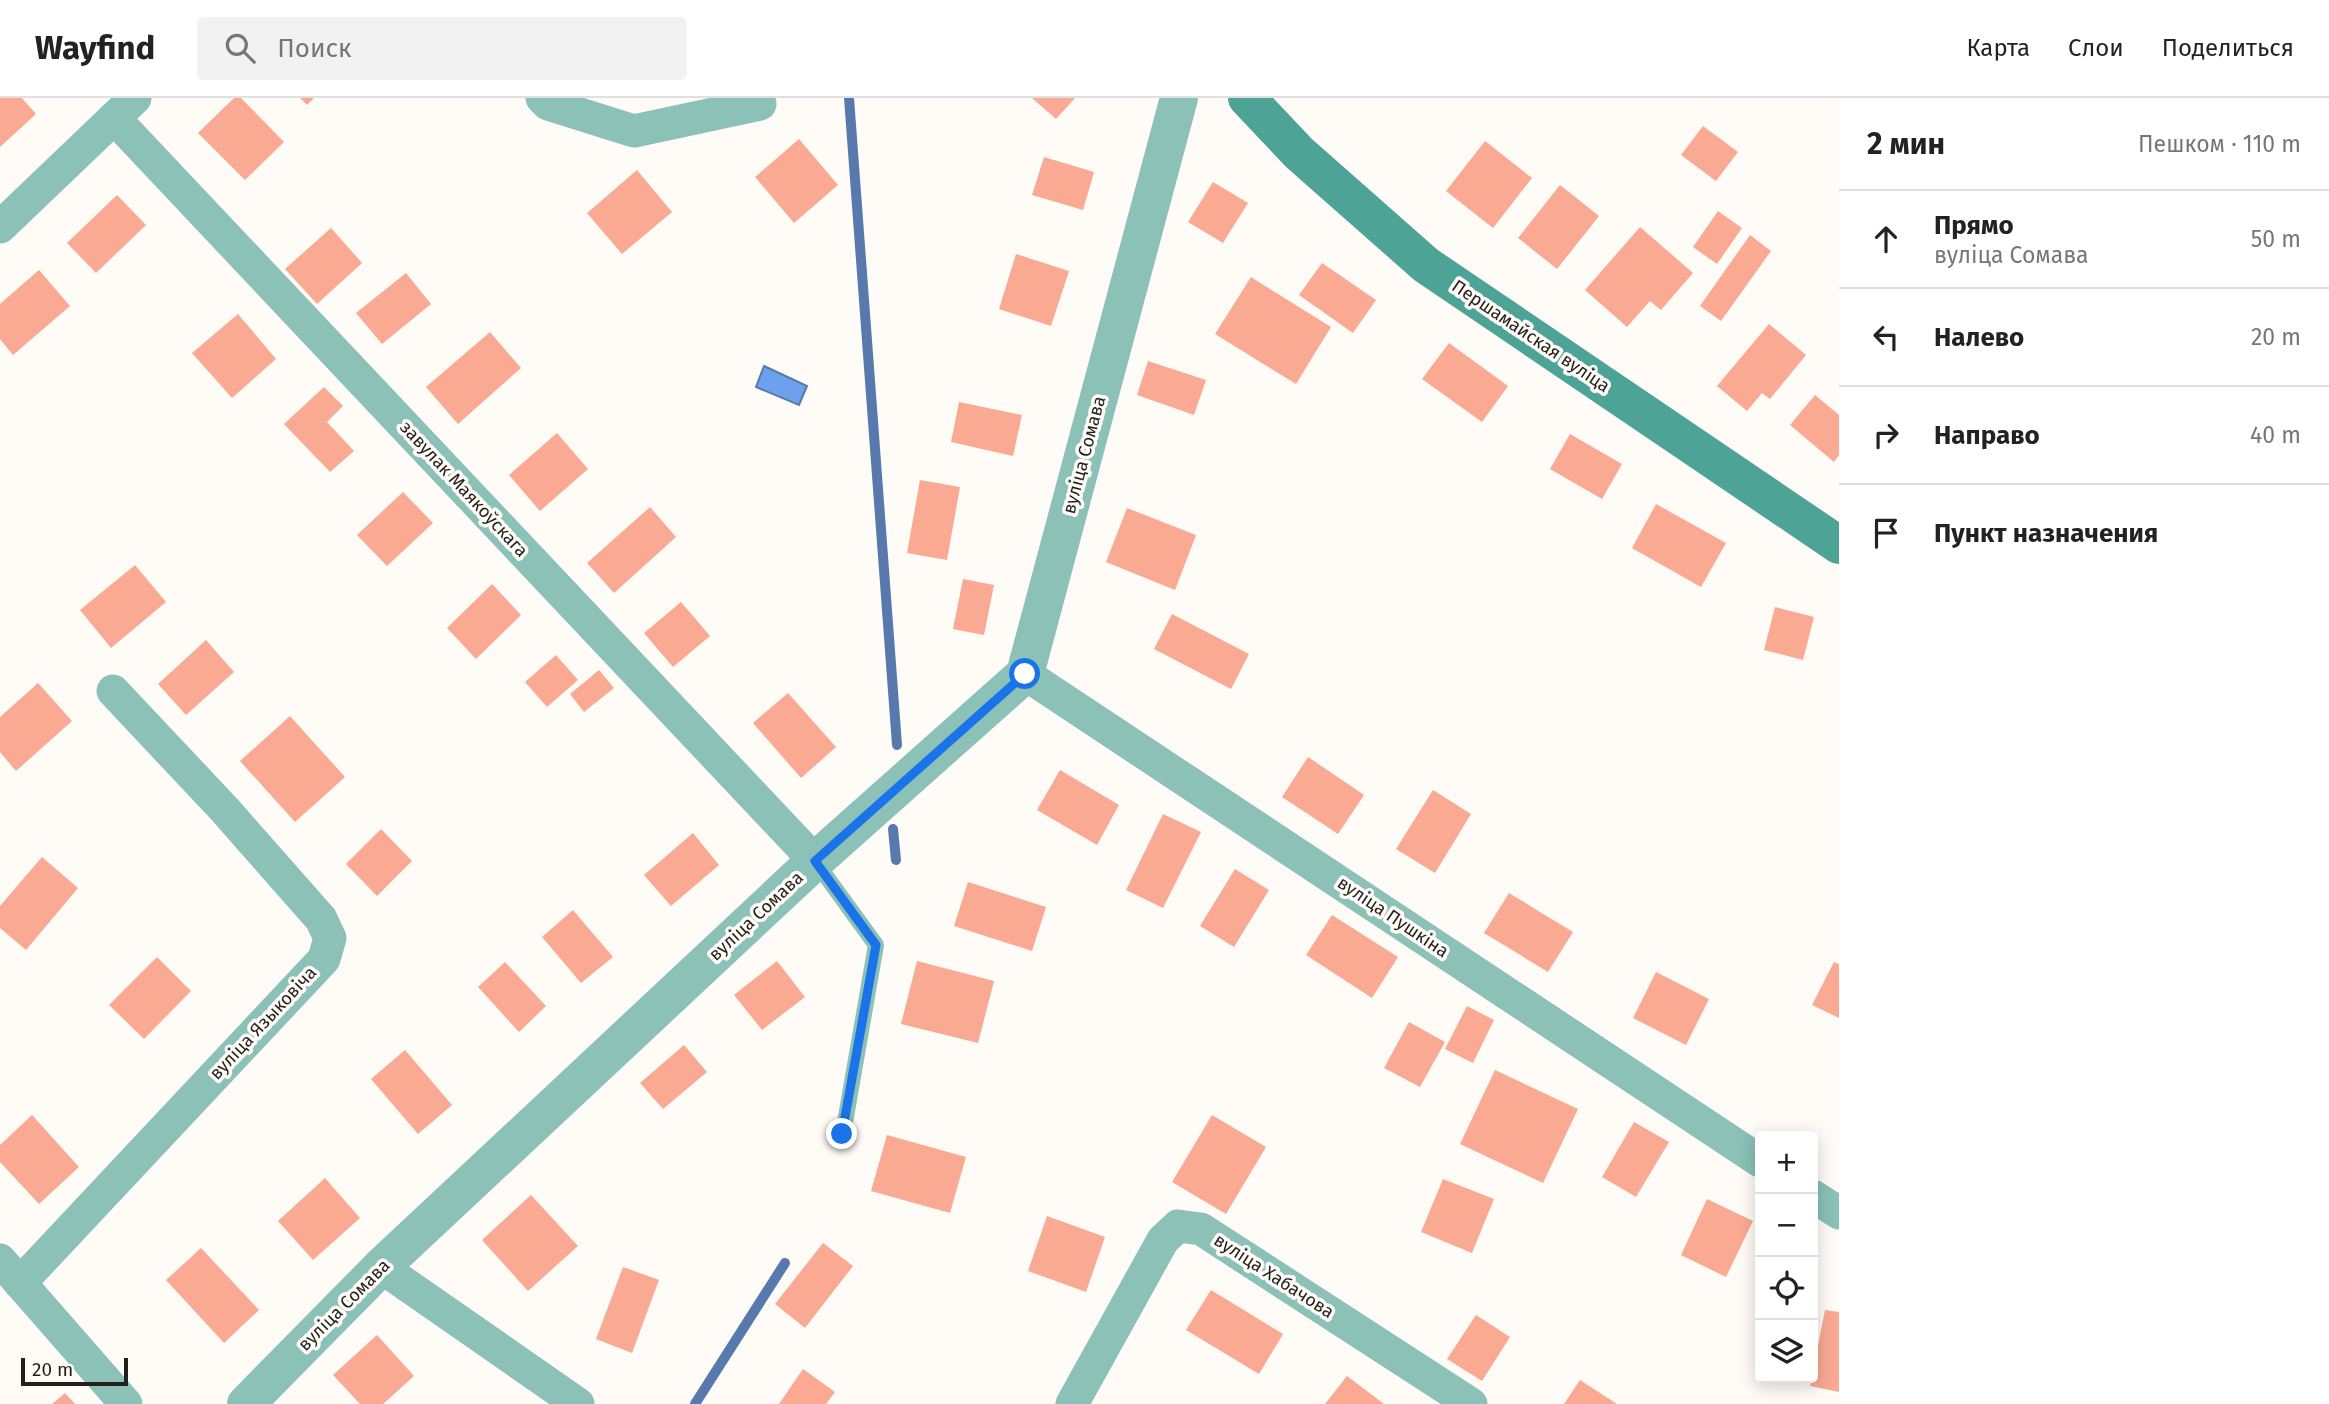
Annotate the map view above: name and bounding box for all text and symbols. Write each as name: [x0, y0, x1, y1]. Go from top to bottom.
search box: [197, 17, 687, 80]
text: Wayfind: [35, 28, 155, 68]
icon: search: [221, 29, 259, 67]
text: Поиск: [277, 33, 352, 64]
text: Карта: [1966, 34, 2030, 62]
text: Слои: [2068, 34, 2124, 62]
text: Поделиться: [2162, 34, 2294, 62]
text: 2 мин: [1867, 126, 1945, 162]
text: Пешком · 110 m: [2138, 130, 2301, 158]
text: Прямо: [1934, 210, 2014, 241]
icon: ahead: [1867, 220, 1905, 258]
text: 50 m: [2251, 225, 2301, 253]
text: вуліца Сомава: [1934, 241, 2089, 269]
street label: Першамайская вуліца: [1448, 275, 1614, 397]
icon: left: [1867, 318, 1905, 356]
text: Налево: [1934, 322, 2024, 353]
text: 20 m: [2251, 323, 2301, 351]
street label: вуліца Сомава: [1058, 394, 1110, 516]
street label: завулак Маякоўскага: [395, 416, 533, 562]
icon: right: [1867, 416, 1905, 454]
text: Направо: [1934, 420, 2040, 451]
text: 40 m: [2250, 421, 2301, 449]
icon: arrive: [1867, 514, 1905, 552]
text: Пункт назначения: [1934, 518, 2158, 549]
route start: [1009, 658, 1040, 689]
street label: вуліца Сомава: [704, 867, 808, 965]
street label: вуліца Пушкіна: [1333, 872, 1453, 962]
street label: вуліца Языковіча: [205, 962, 321, 1084]
route end: [826, 1118, 857, 1149]
map controls: [1755, 1131, 1818, 1383]
button: +: [1755, 1131, 1818, 1194]
button: −: [1755, 1194, 1818, 1257]
street label: вуліца Хабачова: [1210, 1229, 1338, 1323]
street label: вуліца Сомава: [293, 1254, 395, 1356]
button: locate: [1755, 1257, 1818, 1320]
button: layers: [1755, 1320, 1818, 1383]
scale bar: [21, 1355, 128, 1387]
text: 20 m: [32, 1358, 73, 1381]

